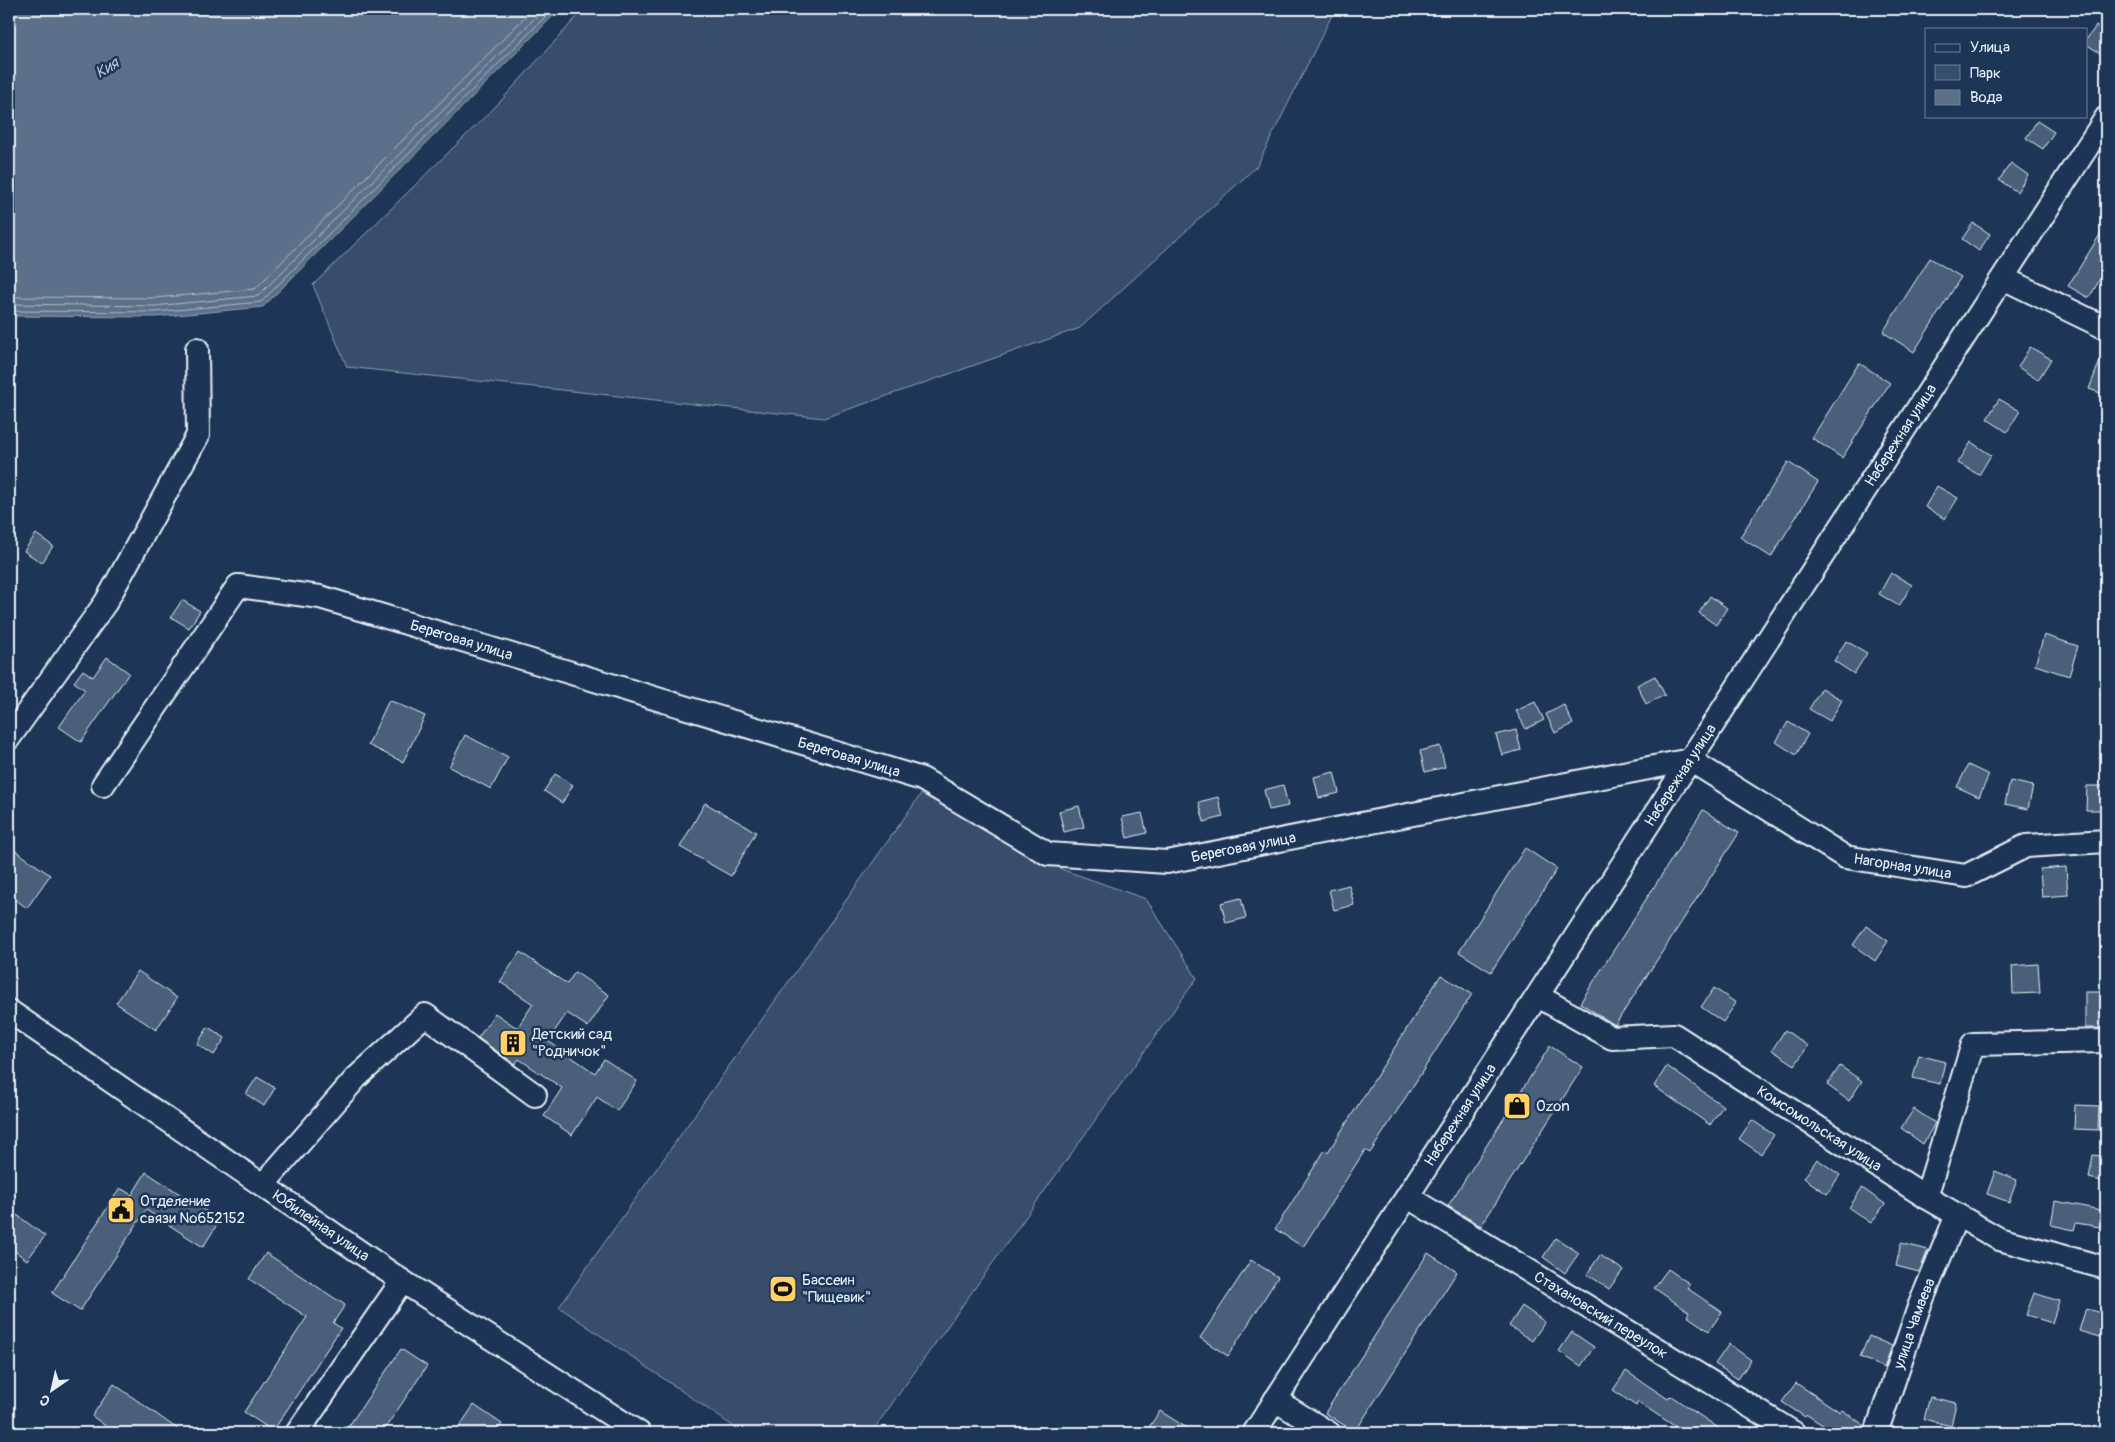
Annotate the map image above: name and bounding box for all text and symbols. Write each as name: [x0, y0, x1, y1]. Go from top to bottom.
legend: [1925, 28, 2088, 118]
text: Улица: [1970, 38, 2010, 57]
water label: Кия: [92, 53, 124, 83]
text: Парк: [1970, 64, 2001, 83]
text: Вода: [1970, 88, 2003, 107]
street label: Набережная улица: [1860, 380, 1941, 490]
street label: Береговая улица: [408, 615, 515, 664]
street label: Набережная улица: [1640, 720, 1720, 830]
street label: Береговая улица: [796, 733, 903, 781]
street label: Береговая улица: [1190, 828, 1297, 867]
street label: Нагорная улица: [1852, 849, 1953, 883]
place label: Детский сад "Родничок": [531, 1025, 612, 1061]
building icon: Детский сад "Родничок": [498, 1028, 528, 1058]
street label: Набережная улица: [1420, 1060, 1500, 1170]
street label: Комсомольская улица: [1753, 1081, 1886, 1176]
shop icon: Ozon: [1502, 1091, 1532, 1121]
place label: Ozon: [1536, 1097, 1570, 1116]
street label: Юбилейная улица: [269, 1186, 373, 1265]
place label: Отделение связи №652152: [140, 1192, 245, 1228]
public building icon: Отделение связи №652152: [106, 1195, 136, 1225]
street label: Стахановский переулок: [1530, 1267, 1671, 1363]
place label: Бассеин "Пищевик": [802, 1271, 871, 1307]
sports icon: Бассеин "Пищевик": [768, 1274, 798, 1304]
street label: улица Чамаева: [1889, 1275, 1939, 1372]
north arrow: [28, 1364, 78, 1414]
text: С: [36, 1391, 53, 1410]

